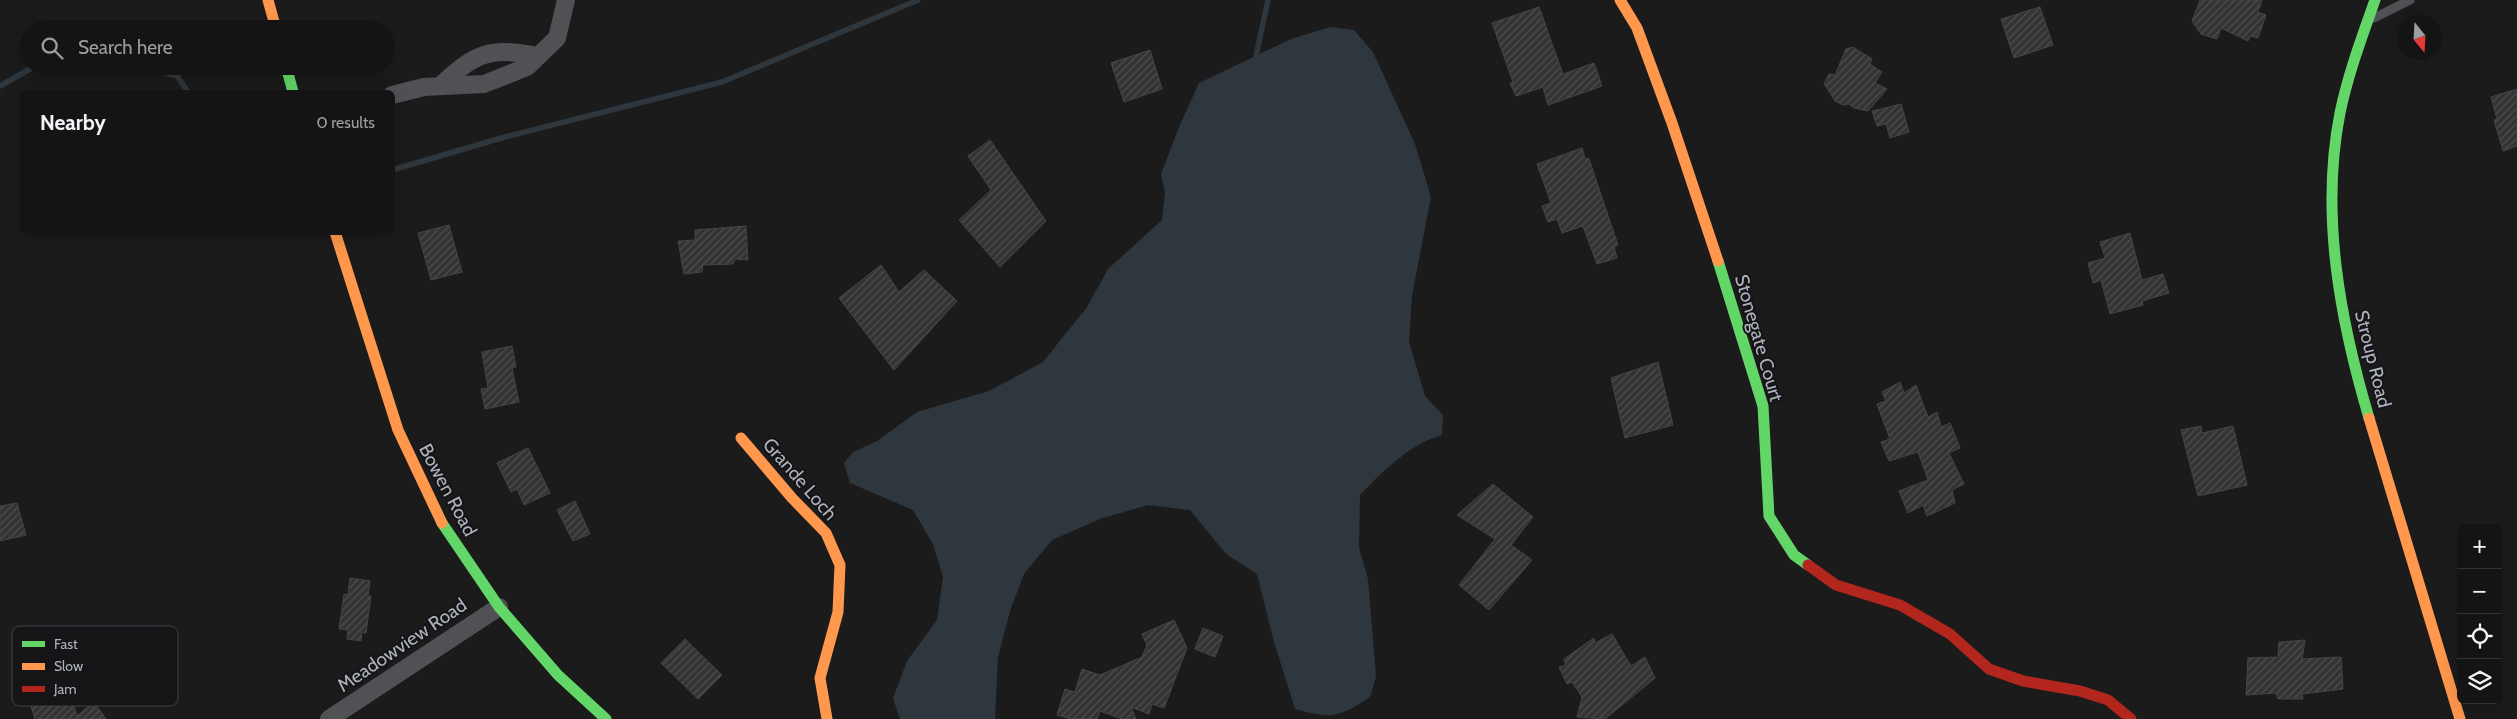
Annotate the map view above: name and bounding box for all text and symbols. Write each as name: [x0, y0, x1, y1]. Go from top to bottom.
north arrow: [2397, 15, 2442, 60]
search box: [20, 20, 395, 75]
icon: search: [38, 34, 66, 62]
text: Search here: [78, 36, 172, 59]
text: Nearby: [40, 110, 106, 135]
text: 0 results: [316, 113, 375, 132]
street label: Stonegate Court: [1730, 272, 1788, 405]
street label: Stroup Road: [2350, 308, 2396, 410]
street label: Grande Loch: [758, 433, 842, 525]
street label: Bowen Road: [414, 440, 482, 540]
map controls: [2457, 524, 2502, 704]
button: +: [2457, 524, 2502, 569]
button: −: [2457, 569, 2502, 614]
street label: Meadowview Road: [333, 593, 471, 697]
button: locate: [2457, 614, 2502, 659]
legend: [12, 626, 178, 706]
text: Fast: [54, 635, 78, 653]
text: Slow: [54, 657, 83, 675]
button: layers: [2457, 659, 2502, 704]
text: Jam: [53, 680, 76, 698]

